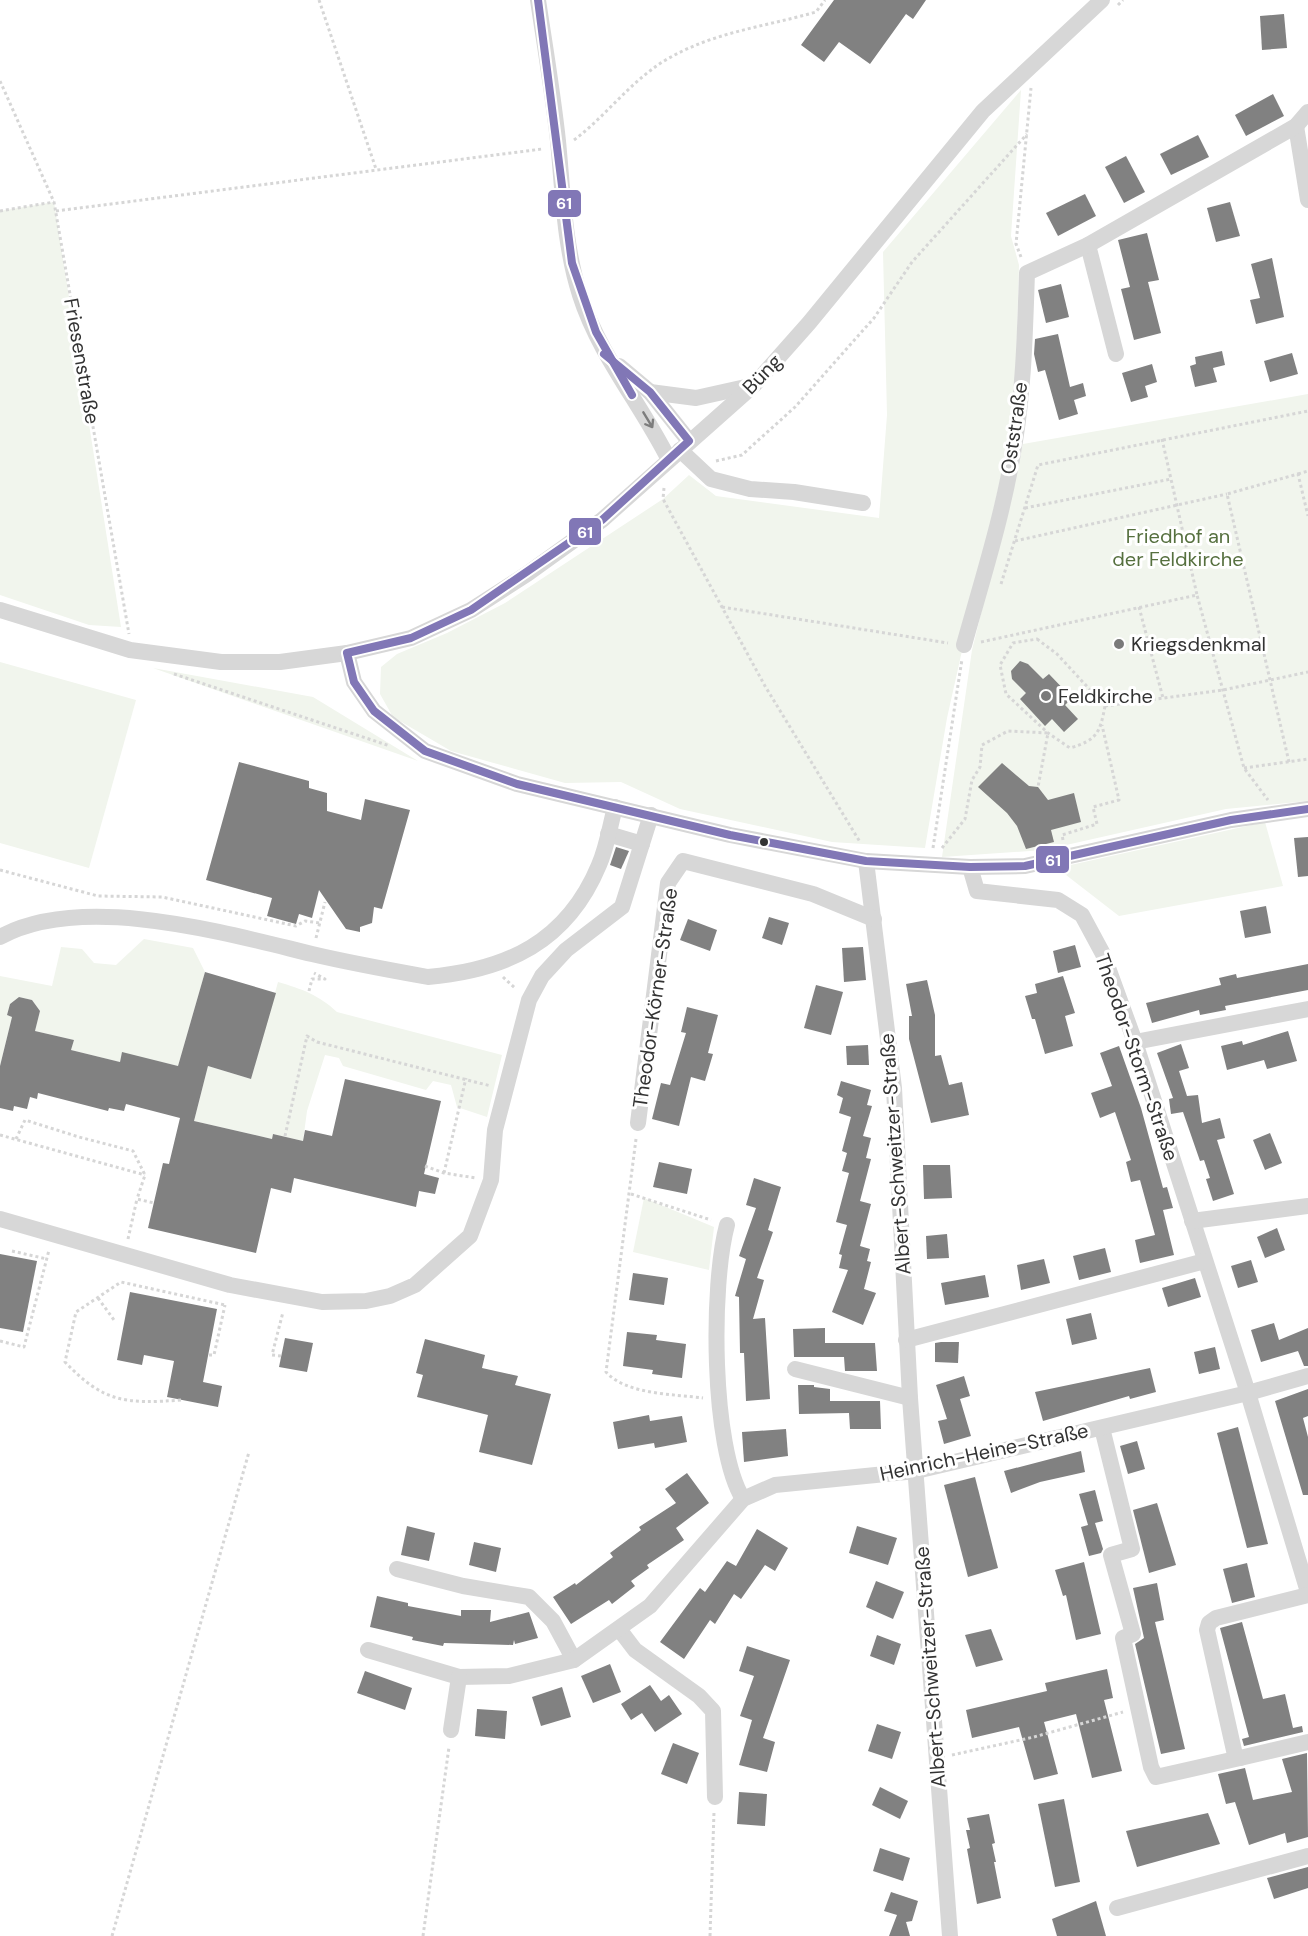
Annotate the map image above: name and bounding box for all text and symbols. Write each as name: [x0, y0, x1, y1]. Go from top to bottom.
line badge: 61: [547, 189, 582, 218]
text: 61: [556, 193, 572, 214]
street label: Friesenstraße: [58, 296, 106, 426]
street label: Büng: [737, 348, 787, 400]
street label: Oststraße: [995, 380, 1033, 476]
one-way arrow: [642, 411, 654, 428]
line badge: 61: [568, 517, 602, 546]
text: 61: [577, 522, 593, 543]
park label: Friedhof an der Feldkirche: [1112, 523, 1244, 572]
place label: Kriegsdenkmal: [1131, 631, 1266, 657]
marker: Kriegsdenkmal: [1112, 637, 1126, 651]
place label: Feldkirche: [1058, 683, 1153, 709]
marker: Feldkirche: [1039, 689, 1053, 703]
unlabelled marker: [758, 836, 770, 848]
line badge: 61: [1035, 845, 1070, 874]
text: 61: [1045, 850, 1061, 871]
street label: Theodor-Körner-Straße: [627, 886, 683, 1110]
street label: Theodor-Storm-Straße: [1089, 950, 1185, 1164]
street label: Albert-Schweitzer-Straße: [874, 1032, 916, 1276]
street label: Heinrich-Heine-Straße: [877, 1417, 1091, 1487]
street label: Albert-Schweitzer-Straße: [909, 1545, 951, 1789]

